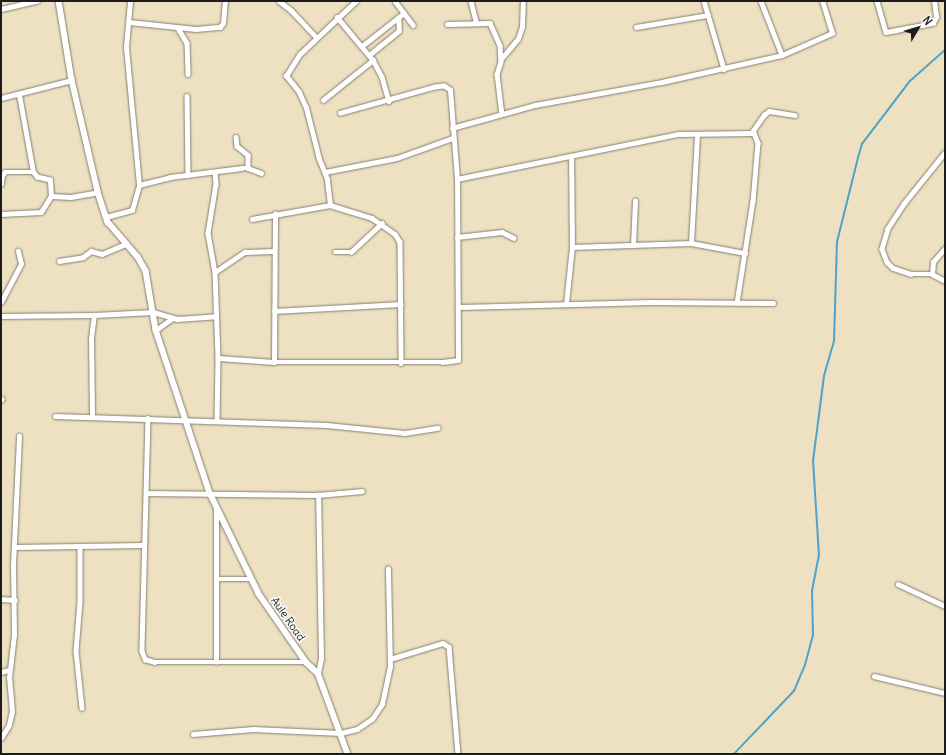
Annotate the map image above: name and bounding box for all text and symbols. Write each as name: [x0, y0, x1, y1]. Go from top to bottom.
north arrow: [898, 8, 938, 48]
text: N: [920, 13, 935, 28]
street label: Aule Road: [268, 595, 308, 643]

